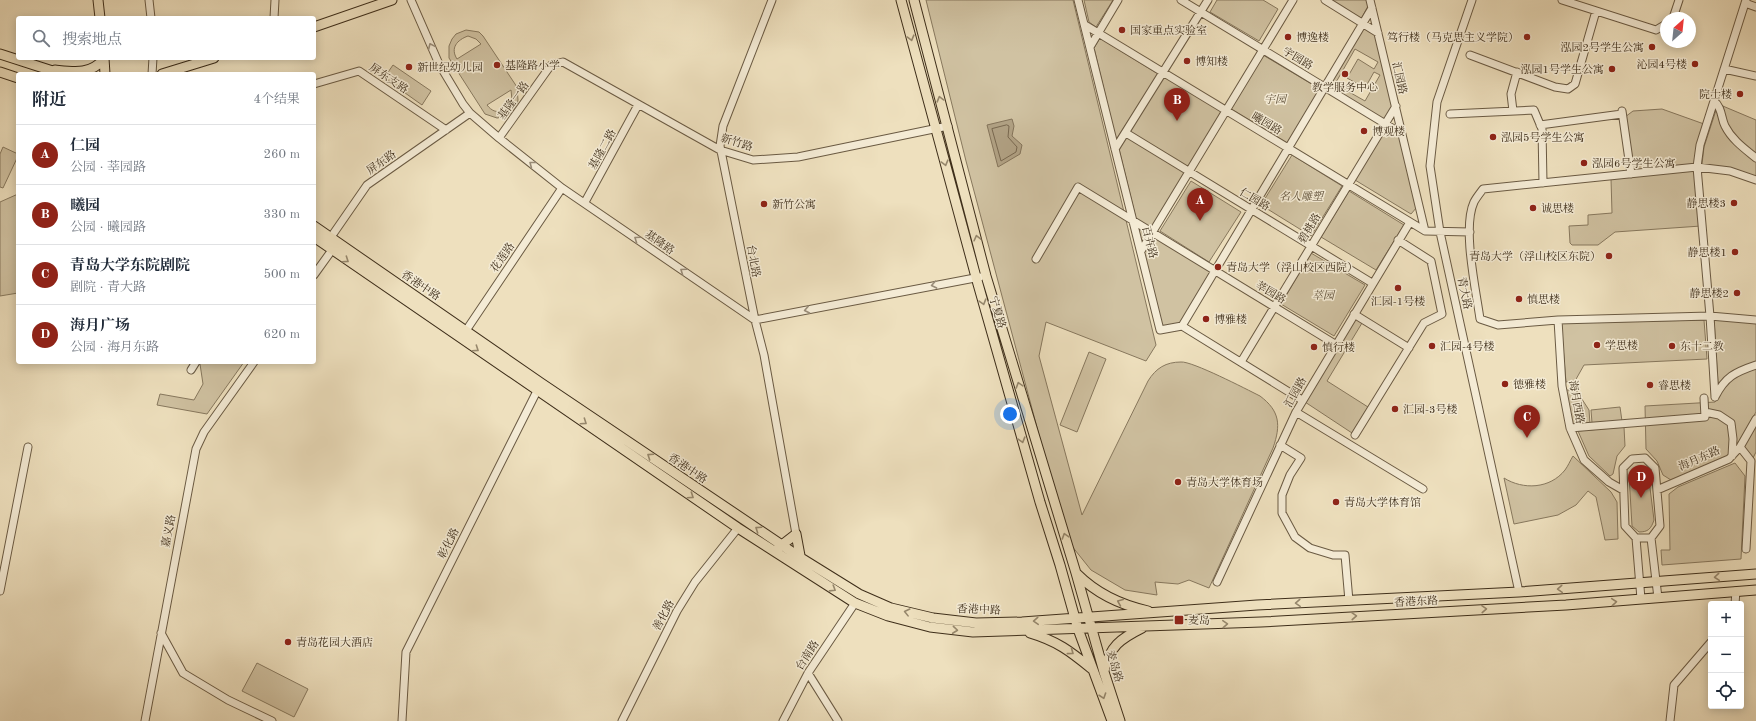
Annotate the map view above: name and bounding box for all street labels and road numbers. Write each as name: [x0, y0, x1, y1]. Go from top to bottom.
street label: 宇园路: [1280, 44, 1315, 72]
street label: 屏东支路: [367, 61, 411, 96]
street label: 汇园路: [1389, 61, 1410, 96]
street label: 基隆一路: [495, 79, 532, 122]
street label: 曦园路: [1249, 109, 1284, 137]
street label: 基隆二路: [586, 127, 619, 172]
street label: 新竹路: [719, 131, 755, 154]
street label: 屏东路: [364, 148, 399, 177]
street label: 仁园路: [1237, 185, 1272, 213]
street label: 碧桃路: [1295, 211, 1323, 246]
street label: 百卉路: [1139, 225, 1160, 260]
street label: 基隆路: [642, 228, 677, 257]
street label: 花莲路: [488, 240, 517, 275]
street label: 台北路: [744, 244, 763, 279]
street label: 香港中路: [399, 268, 443, 303]
street label: 青大路: [1455, 276, 1474, 311]
street label: 莘园路: [1253, 278, 1288, 306]
street label: 宁夏路: [987, 294, 1008, 330]
street label: 汇园路: [1282, 375, 1309, 410]
street label: 海月西路: [1566, 379, 1587, 425]
street label: 海月东路: [1676, 444, 1722, 473]
street label: 香港中路: [666, 451, 710, 486]
street label: 嘉义路: [159, 514, 178, 549]
street label: 彰化路: [435, 526, 462, 561]
street label: 香港东路: [1394, 594, 1438, 609]
street label: 善化路: [650, 598, 677, 633]
street label: 香港中路: [957, 602, 1001, 617]
street label: 台南路: [793, 638, 822, 673]
street label: 麦岛路: [1103, 648, 1126, 684]

